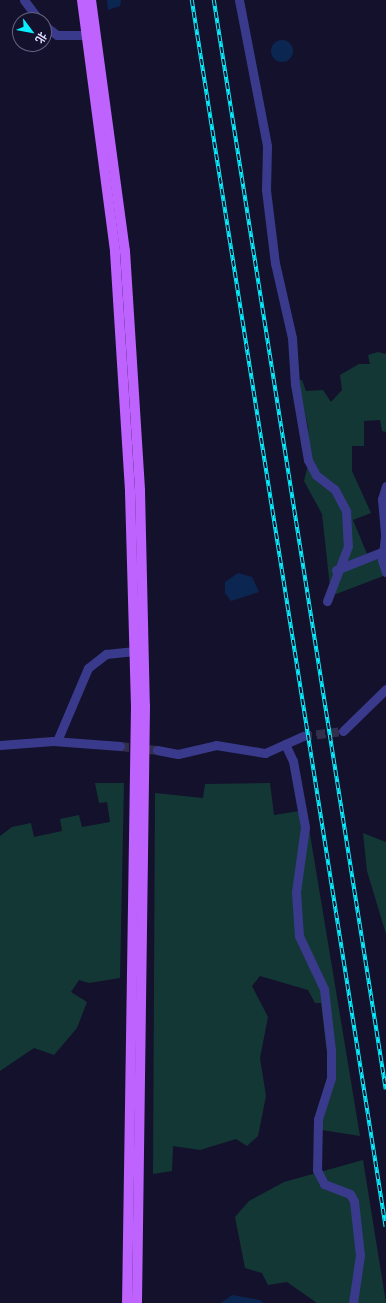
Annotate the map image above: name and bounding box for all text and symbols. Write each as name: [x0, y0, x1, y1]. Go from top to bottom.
north arrow: [12, 12, 52, 52]
text: 北: [32, 29, 51, 47]

